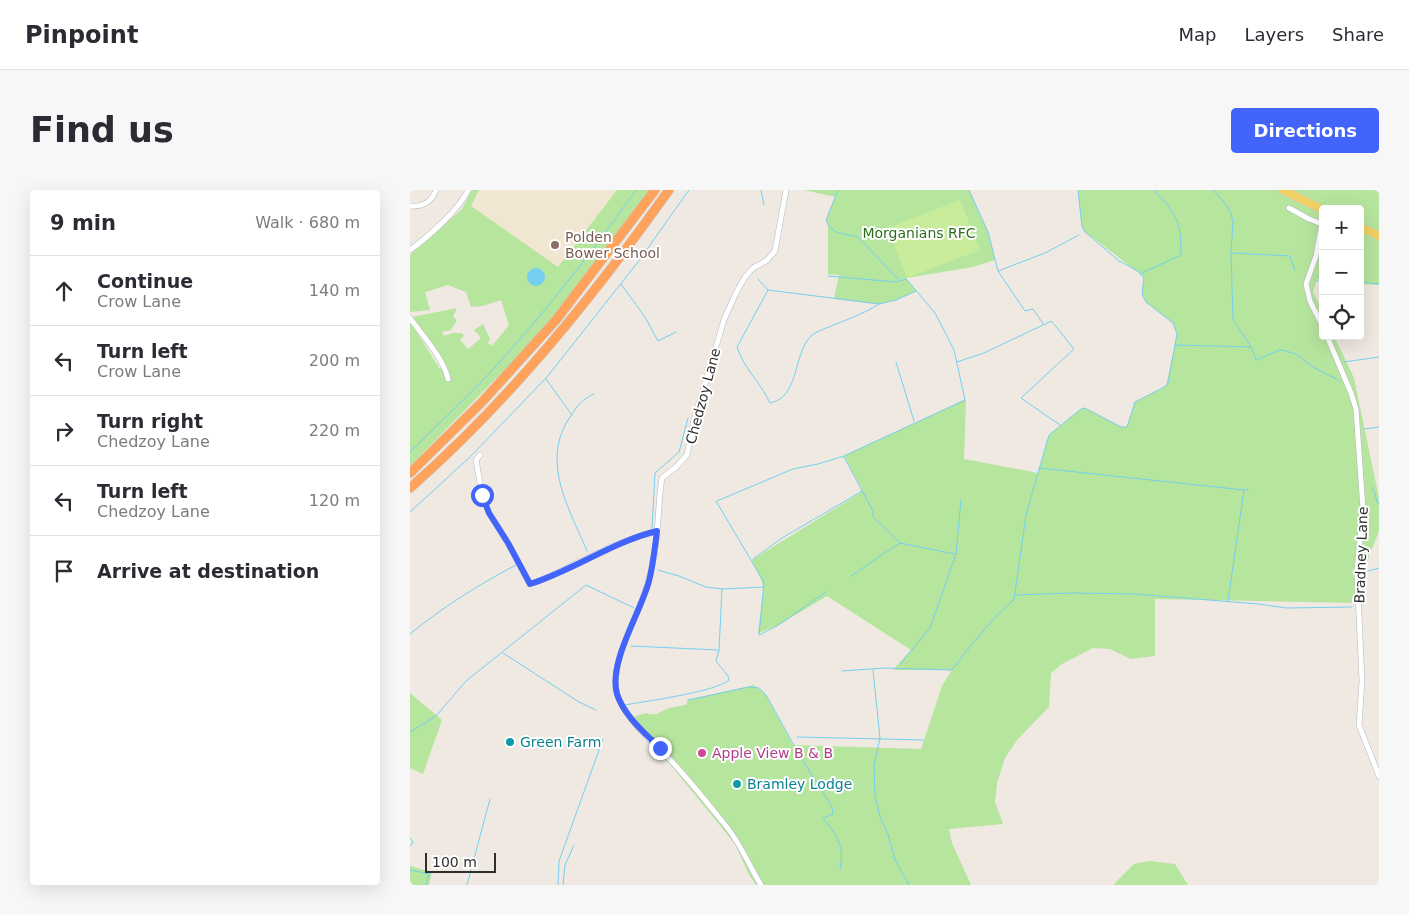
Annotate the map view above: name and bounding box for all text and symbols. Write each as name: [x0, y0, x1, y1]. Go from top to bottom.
text: Pinpoint: [25, 21, 138, 49]
text: Map: [1178, 24, 1216, 45]
text: Layers: [1244, 24, 1304, 45]
text: Share: [1332, 24, 1384, 45]
button: Directions: [1231, 108, 1379, 153]
text: Find us: [30, 110, 174, 150]
map controls: [1319, 205, 1364, 340]
button: +: [1319, 205, 1364, 250]
text: 9 min: [50, 211, 116, 235]
text: Walk · 680 m: [255, 213, 360, 232]
park label: Morganians RFC: [862, 225, 976, 241]
place label: Polden Bower School: [565, 229, 660, 261]
marker: Polden Bower School: [549, 239, 561, 251]
button: −: [1319, 250, 1364, 295]
text: Continue: [97, 270, 193, 292]
icon: ahead: [50, 277, 78, 305]
text: 140 m: [309, 281, 360, 300]
text: Crow Lane: [97, 292, 181, 311]
button: locate: [1319, 295, 1364, 340]
text: Turn left: [97, 340, 188, 362]
street label: Chedzoy Lane: [683, 346, 723, 446]
icon: left: [50, 347, 78, 375]
text: 200 m: [309, 351, 360, 370]
text: Crow Lane: [97, 362, 181, 381]
text: Turn right: [97, 410, 203, 432]
icon: right: [50, 417, 78, 445]
text: 220 m: [309, 421, 360, 440]
text: Chedzoy Lane: [97, 432, 210, 451]
text: Turn left: [97, 480, 188, 502]
route start: [471, 484, 494, 507]
icon: left: [50, 487, 78, 515]
text: 120 m: [309, 491, 360, 510]
text: Chedzoy Lane: [97, 502, 210, 521]
street label: Bradney Lane: [1351, 506, 1371, 604]
icon: arrive: [50, 557, 78, 585]
text: Arrive at destination: [97, 560, 319, 582]
place label: Green Farm: [520, 734, 601, 750]
marker: Green Farm: [504, 736, 516, 748]
route end: [649, 737, 672, 760]
place label: Apple View B & B: [712, 745, 833, 761]
marker: Apple View B & B: [696, 747, 708, 759]
place label: Bramley Lodge: [747, 776, 852, 792]
marker: Bramley Lodge: [731, 778, 743, 790]
scale bar: [425, 850, 496, 873]
text: 100 m: [432, 854, 477, 870]

